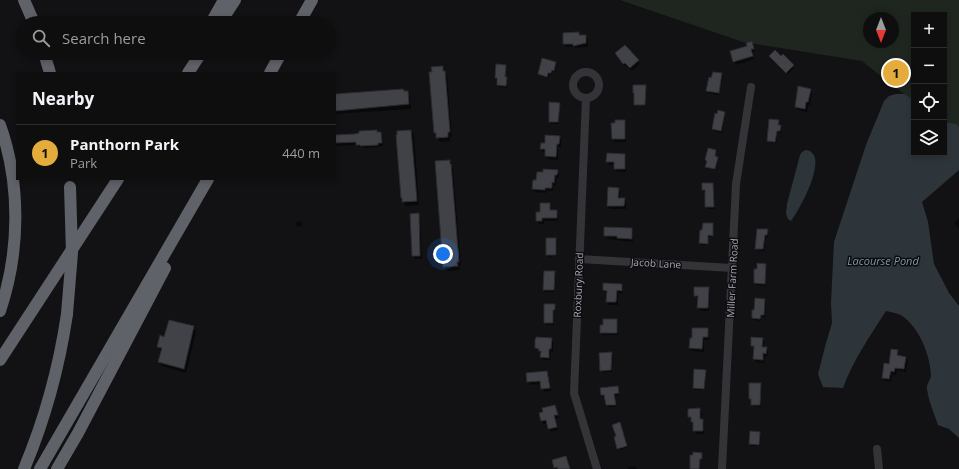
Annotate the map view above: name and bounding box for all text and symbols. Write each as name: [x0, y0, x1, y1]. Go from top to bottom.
north arrow: [863, 12, 899, 48]
map controls: [911, 12, 947, 156]
button: +: [911, 12, 947, 48]
search box: [16, 16, 336, 60]
icon: search: [30, 27, 52, 49]
text: Search here: [62, 28, 146, 48]
button: −: [911, 48, 947, 84]
pin: 1: [883, 58, 909, 88]
button: locate: [911, 84, 947, 120]
text: Nearby: [32, 87, 94, 110]
button: layers: [911, 120, 947, 156]
text: Panthorn Park: [70, 134, 179, 154]
text: 1: [41, 144, 49, 162]
text: 440 m: [282, 144, 320, 162]
text: Park: [70, 154, 97, 172]
street label: Miller Farm Road: [723, 238, 741, 318]
your location: [433, 244, 453, 264]
street label: Roxbury Road: [570, 252, 586, 318]
water label: Lacourse Pond: [847, 253, 919, 268]
street label: Jacob Lane: [630, 255, 682, 271]

